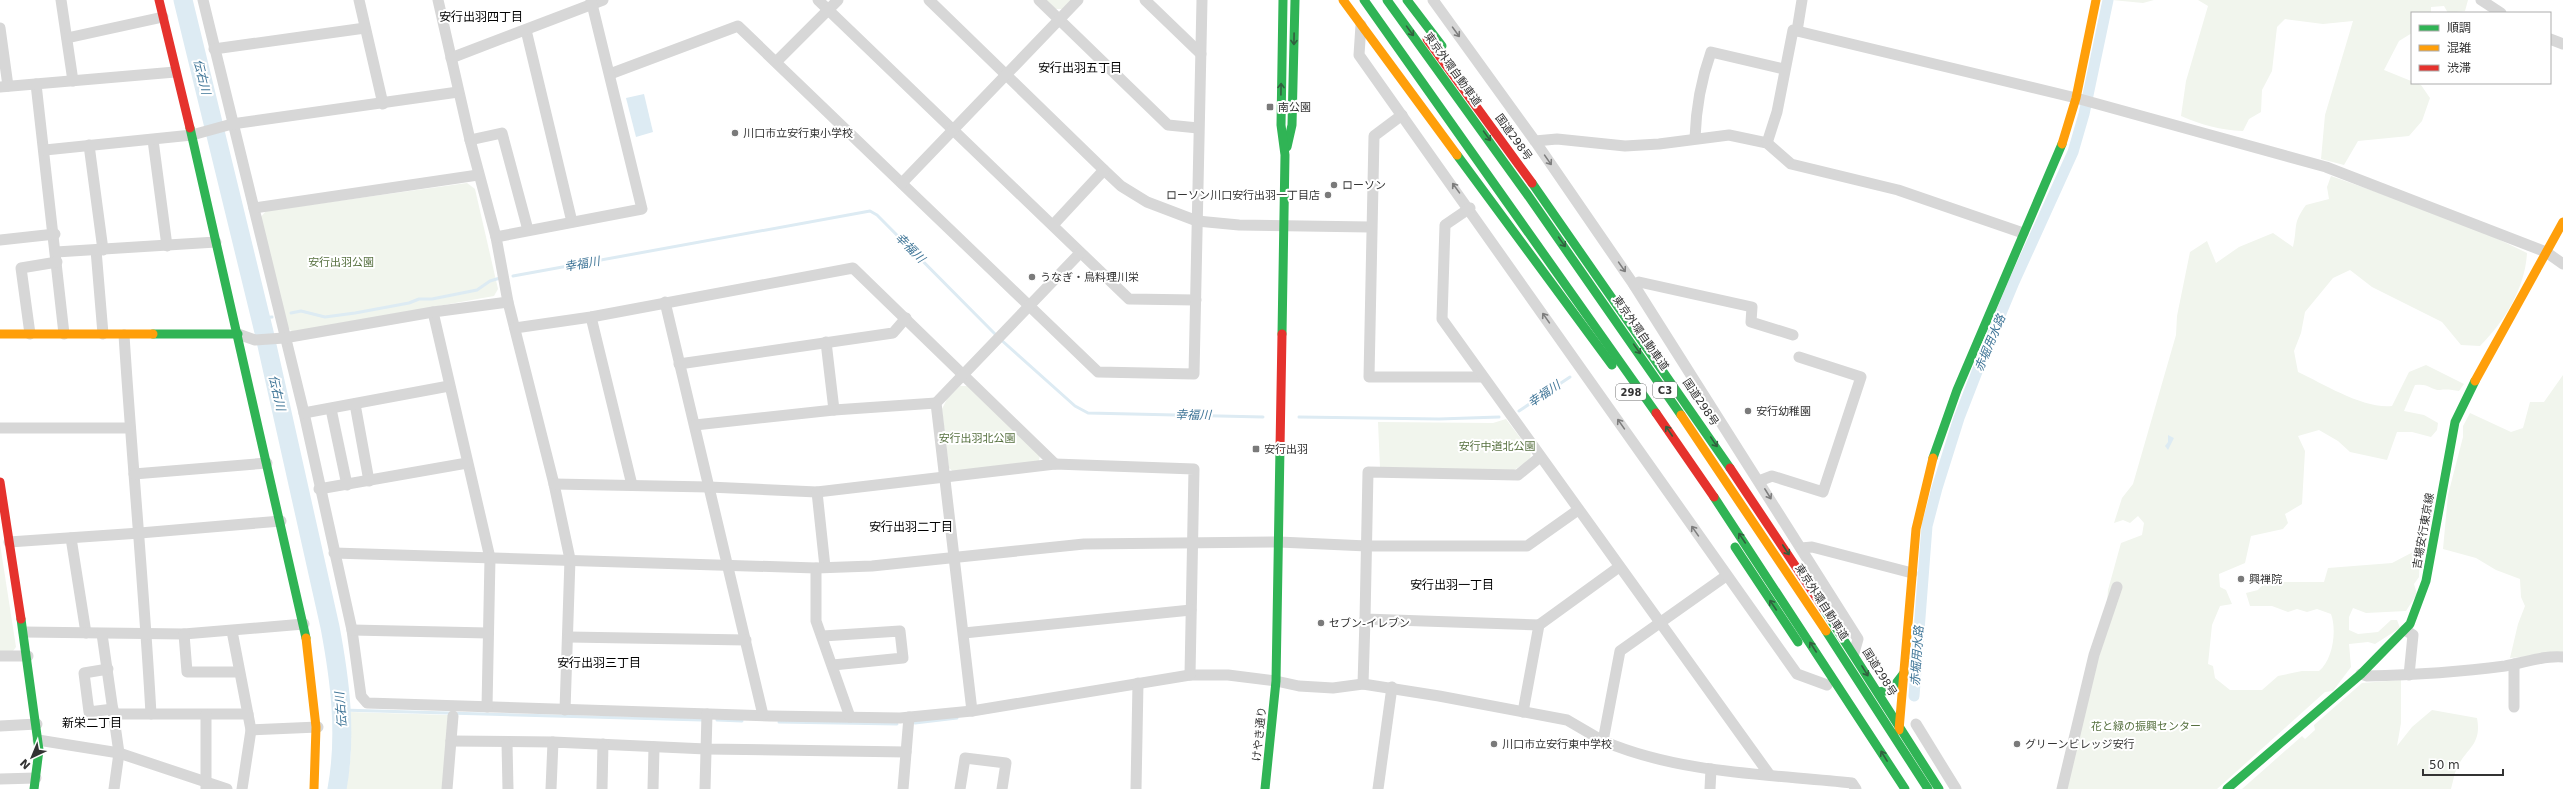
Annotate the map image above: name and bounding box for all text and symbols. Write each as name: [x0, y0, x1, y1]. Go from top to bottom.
district label: 安行出羽四丁目: [439, 10, 523, 24]
legend: [2411, 12, 2551, 84]
text: 順調: [2447, 21, 2471, 35]
one-way arrow: [1406, 26, 1414, 37]
one-way arrow: [1452, 26, 1460, 37]
street label: 東京外環自動車道: [1421, 30, 1484, 109]
one-way arrow: [1290, 32, 1298, 45]
text: 混雑: [2447, 41, 2471, 55]
water label: 伝右川: [191, 58, 214, 98]
district label: 安行出羽五丁目: [1038, 61, 1122, 75]
text: 渋滞: [2447, 61, 2471, 75]
one-way arrow: [1277, 83, 1285, 96]
place label: 南公園: [1278, 101, 1311, 114]
marker: 南公園: [1265, 102, 1275, 112]
street label: 国道298号: [1492, 112, 1535, 163]
place label: 川口市立安行東小学校: [743, 127, 853, 140]
marker: 川口市立安行東小学校: [730, 128, 740, 138]
one-way arrow: [1483, 131, 1491, 142]
one-way arrow: [1544, 154, 1552, 165]
place label: ローソン: [1342, 179, 1386, 192]
marker: ローソン: [1329, 180, 1339, 190]
one-way arrow: [1451, 183, 1460, 194]
place label: ローソン川口安行出羽一丁目店: [1166, 189, 1320, 202]
marker: ローソン川口安行出羽一丁目店: [1323, 190, 1333, 200]
water label: 幸福川: [892, 230, 929, 267]
one-way arrow: [1558, 237, 1566, 248]
water label: 幸福川: [563, 254, 603, 274]
park label: 安行出羽公園: [308, 256, 374, 269]
one-way arrow: [1618, 261, 1626, 272]
place label: うなぎ・鳥料理川栄: [1040, 271, 1139, 284]
marker: うなぎ・鳥料理川栄: [1027, 272, 1037, 282]
street label: 東京外環自動車道: [1610, 294, 1671, 373]
one-way arrow: [1542, 312, 1550, 323]
water label: 赤堀用水路: [1972, 312, 2009, 373]
one-way arrow: [1633, 343, 1641, 354]
water label: 伝右川: [266, 374, 288, 414]
street label: 国道298号: [1680, 376, 1721, 428]
water label: 幸福川: [1525, 377, 1564, 410]
road number: C3: [1653, 382, 1677, 398]
road number: 298: [1616, 384, 1646, 400]
place label: 安行幼稚園: [1756, 405, 1811, 418]
marker: 安行幼稚園: [1743, 406, 1753, 416]
water label: 幸福川: [1175, 408, 1213, 422]
one-way arrow: [1617, 419, 1625, 430]
one-way arrow: [1665, 426, 1673, 437]
park label: 安行出羽北公園: [939, 432, 1016, 445]
one-way arrow: [1710, 437, 1718, 448]
park label: 安行中道北公園: [1459, 440, 1536, 453]
place label: 安行出羽: [1264, 443, 1308, 456]
marker: 安行出羽: [1251, 444, 1261, 454]
one-way arrow: [1764, 488, 1772, 500]
street label: 吉場安行東京線: [2410, 492, 2437, 570]
district label: 安行出羽二丁目: [869, 520, 953, 534]
one-way arrow: [1691, 526, 1699, 537]
one-way arrow: [1738, 533, 1746, 544]
one-way arrow: [1782, 544, 1790, 555]
street label: 東京外環自動車道: [1792, 562, 1851, 643]
place label: 興禅院: [2249, 573, 2282, 586]
marker: 興禅院: [2236, 574, 2246, 584]
district label: 安行出羽一丁目: [1410, 578, 1494, 592]
one-way arrow: [1769, 599, 1777, 610]
place label: セブン-イレブン: [1329, 617, 1410, 630]
marker: セブン-イレブン: [1316, 618, 1326, 628]
water label: 赤堀用水路: [1908, 625, 1926, 686]
one-way arrow: [1809, 641, 1817, 653]
street label: 国道298号: [1860, 646, 1899, 699]
district label: 安行出羽三丁目: [557, 656, 641, 670]
one-way arrow: [1861, 665, 1869, 676]
water label: 伝右川: [332, 689, 350, 729]
street label: けやき通り: [1250, 706, 1269, 762]
district label: 新栄二丁目: [62, 716, 122, 730]
park label: 花と緑の振興センター: [2091, 720, 2201, 733]
north arrow: [12, 737, 52, 777]
place label: 川口市立安行東中学校: [1502, 738, 1612, 751]
place label: グリーンビレッジ安行: [2025, 738, 2134, 751]
marker: 川口市立安行東中学校: [1489, 739, 1499, 749]
marker: グリーンビレッジ安行: [2012, 739, 2022, 749]
one-way arrow: [1880, 751, 1888, 762]
scale bar: [2423, 751, 2503, 777]
text: N: [18, 756, 33, 772]
text: 50 m: [2429, 758, 2460, 772]

